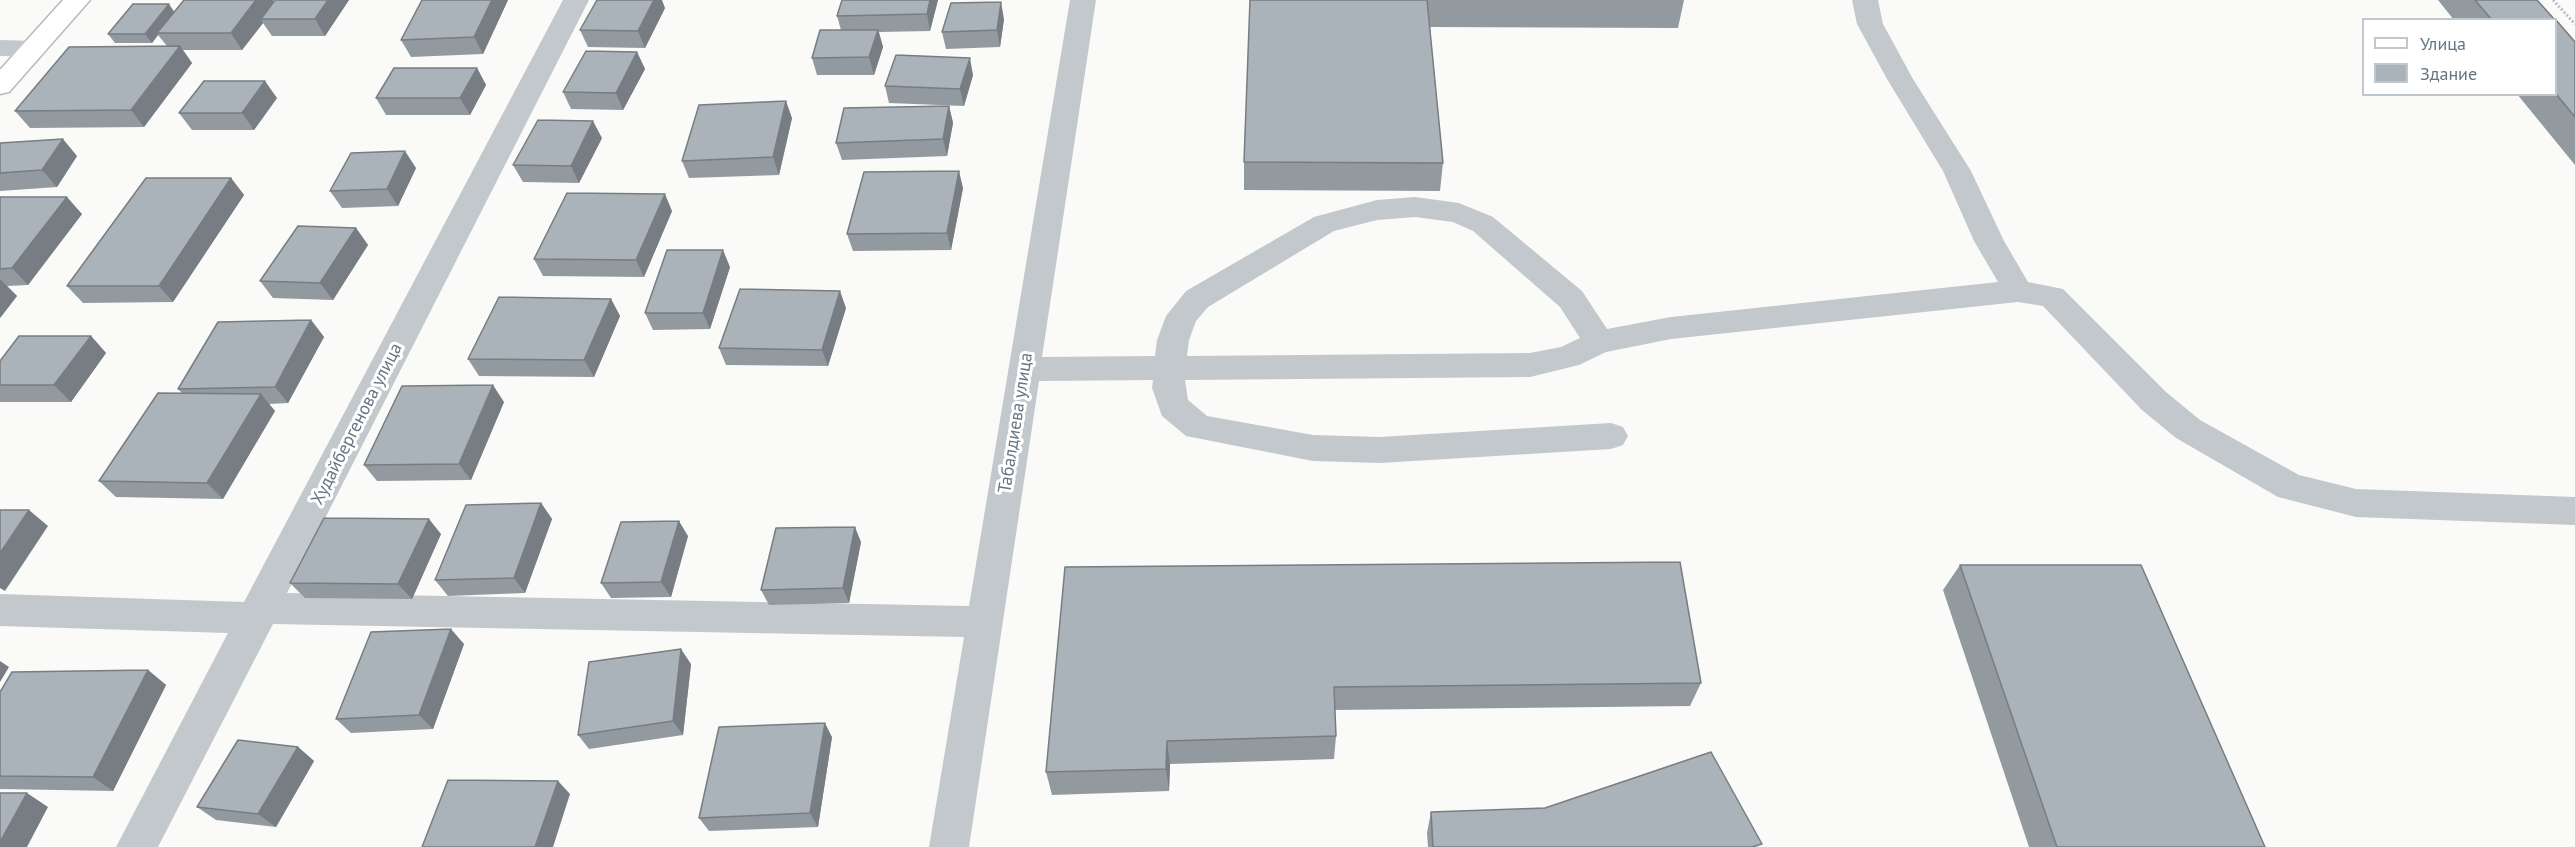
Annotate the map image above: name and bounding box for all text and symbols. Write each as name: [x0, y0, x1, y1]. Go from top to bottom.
legend: [2362, 18, 2557, 96]
text: Улица: [2420, 32, 2466, 55]
text: Здание: [2420, 62, 2477, 85]
street label: Худайбергенова улица: [307, 339, 407, 509]
street label: Табалдиева улица: [994, 351, 1038, 495]

